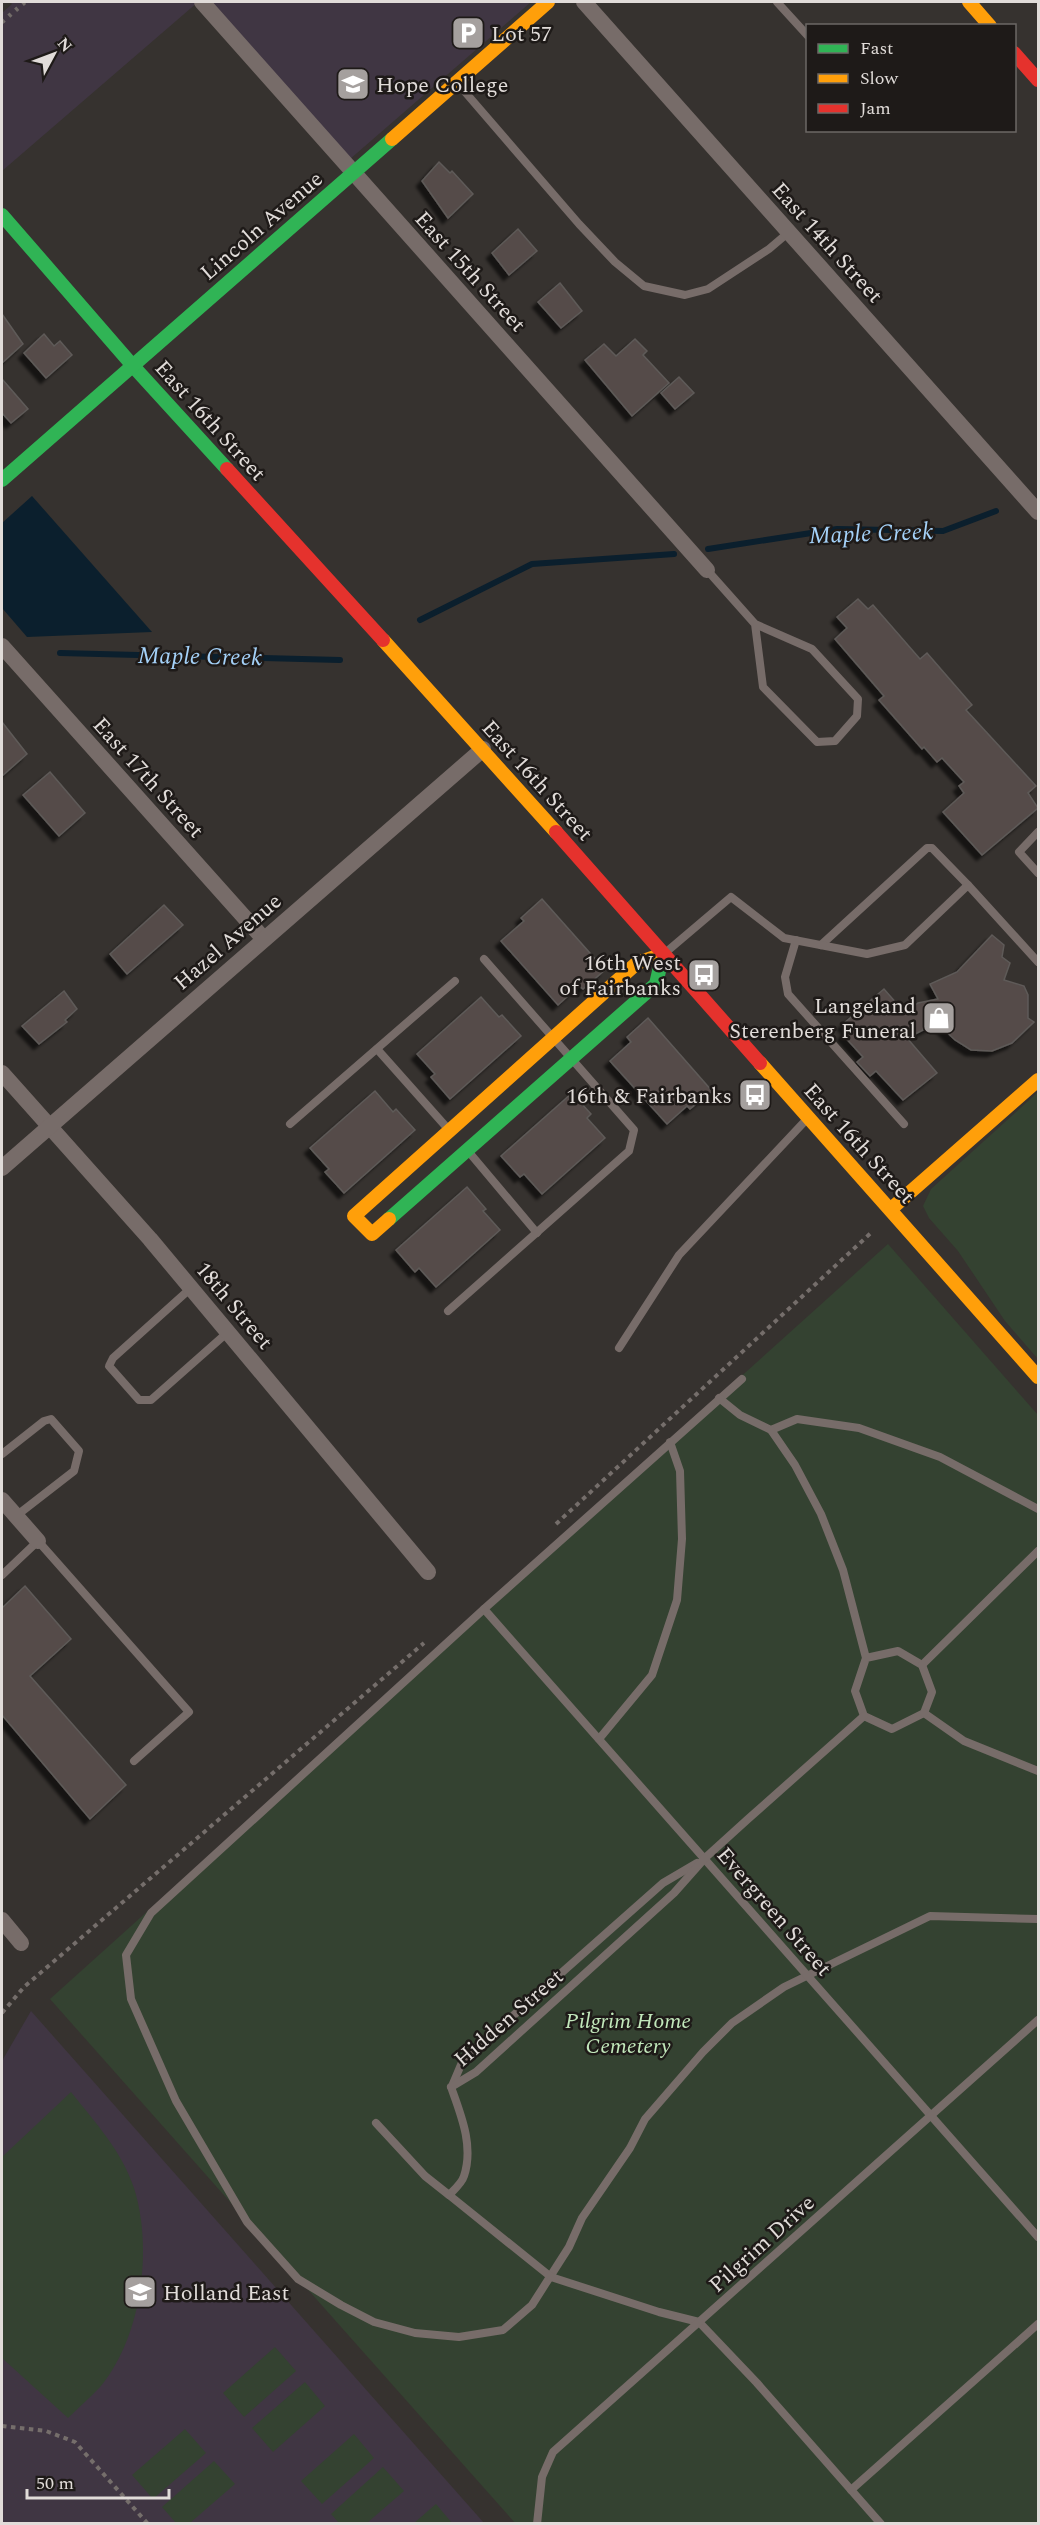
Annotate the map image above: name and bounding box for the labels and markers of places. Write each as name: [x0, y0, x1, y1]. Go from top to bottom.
parking icon: Lot 57: [450, 15, 486, 51]
place label: Lot 57: [491, 18, 552, 51]
school or university icon: Hope College: [335, 66, 371, 102]
place label: Hope College: [376, 69, 508, 102]
place label: 16th West of Fairbanks: [559, 947, 681, 1005]
bus stop icon: 16th West of Fairbanks: [686, 957, 722, 993]
place label: Langeland Sterenberg Funeral: [729, 990, 916, 1048]
shop icon: Langeland Sterenberg Funeral: [921, 1000, 957, 1036]
bus stop icon: 16th & Fairbanks: [737, 1077, 773, 1113]
place label: 16th & Fairbanks: [566, 1080, 732, 1113]
school or university icon: Holland East: [122, 2274, 158, 2310]
place label: Holland East: [163, 2277, 289, 2310]

